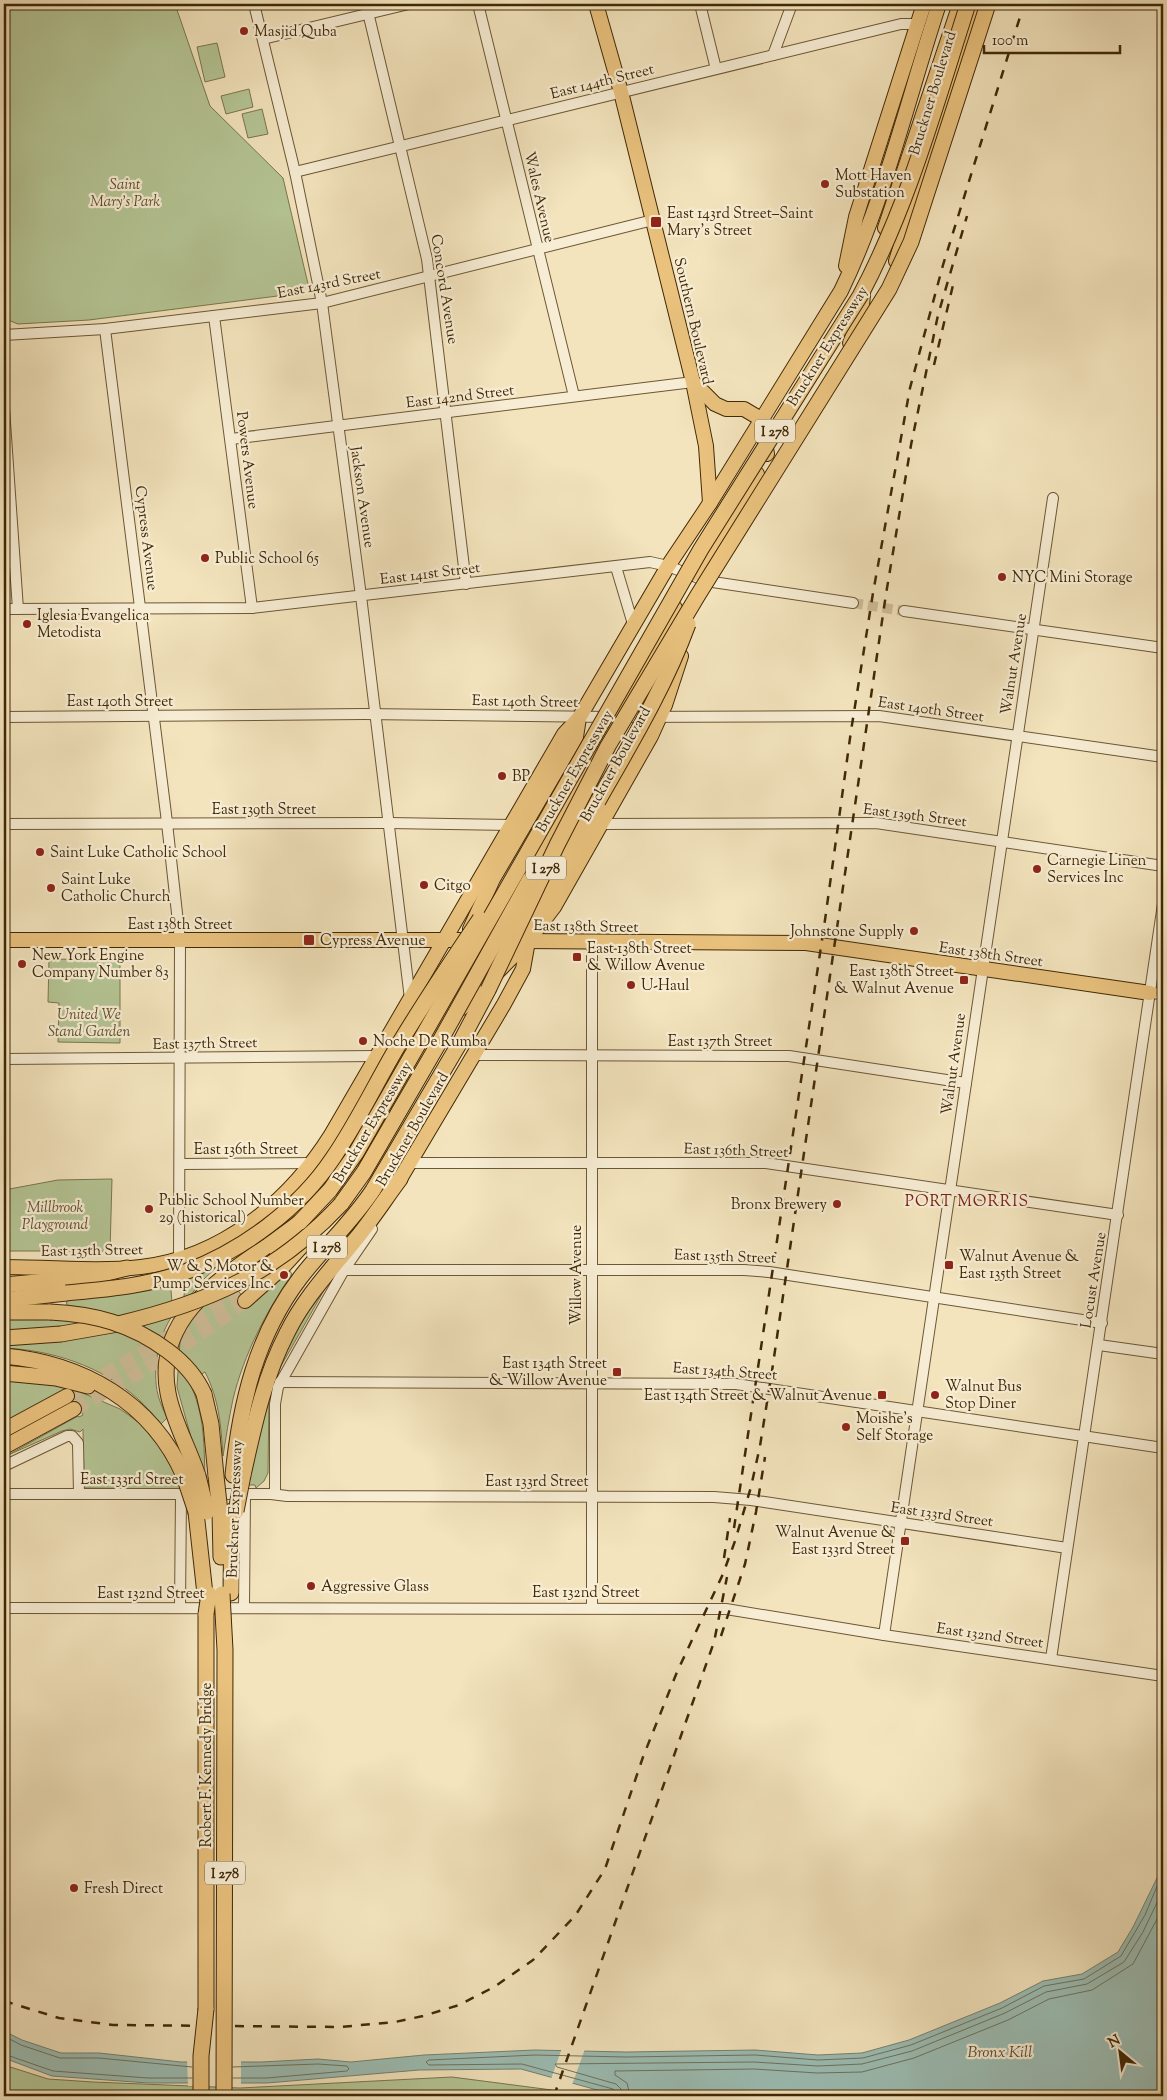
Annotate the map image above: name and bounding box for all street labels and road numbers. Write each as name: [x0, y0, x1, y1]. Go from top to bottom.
street label: Bruckner Boulevard: [905, 28, 962, 158]
street label: East 144th Street: [548, 59, 656, 105]
street label: Wales Avenue: [518, 150, 559, 245]
street label: Concord Avenue: [424, 233, 463, 346]
street label: Southern Boulevard: [668, 256, 718, 388]
street label: East 143rd Street: [276, 264, 383, 305]
street label: Bruckner Expressway: [783, 282, 874, 411]
street label: East 142nd Street: [405, 380, 516, 415]
street label: Powers Avenue: [230, 410, 263, 510]
road number: I 278: [755, 420, 795, 442]
street label: Jackson Avenue: [344, 444, 379, 549]
street label: Cypress Avenue: [129, 485, 162, 592]
street label: East 141st Street: [379, 558, 482, 591]
street label: Walnut Avenue: [996, 612, 1033, 717]
street label: East 140th Street: [472, 691, 578, 714]
street label: East 140th Street: [67, 692, 173, 713]
street label: East 140th Street: [877, 693, 985, 728]
street label: Bruckner Boulevard: [576, 703, 657, 826]
street label: Bruckner Expressway: [532, 706, 619, 837]
street label: East 139th Street: [212, 800, 316, 821]
street label: East 139th Street: [862, 800, 968, 833]
road number: I 278: [526, 856, 566, 880]
street label: East 138th Street: [128, 915, 232, 936]
street label: East 138th Street: [533, 916, 639, 939]
street label: East 138th Street: [937, 938, 1044, 973]
street label: Walnut Avenue: [937, 1012, 972, 1117]
street label: East 137th Street: [668, 1032, 772, 1053]
street label: East 137th Street: [152, 1033, 258, 1056]
street label: Bruckner Expressway: [329, 1058, 418, 1187]
street label: Bruckner Boulevard: [372, 1068, 455, 1191]
street label: East 136th Street: [683, 1139, 789, 1164]
street label: East 136th Street: [194, 1140, 298, 1161]
street label: Willow Avenue: [567, 1225, 588, 1325]
street label: Locust Avenue: [1077, 1231, 1112, 1330]
road number: I 278: [307, 1236, 347, 1258]
street label: East 135th Street: [41, 1240, 143, 1263]
street label: East 135th Street: [673, 1245, 776, 1270]
street label: East 134th Street: [672, 1358, 778, 1387]
street label: Bruckner Expressway: [223, 1439, 248, 1579]
street label: East 133rd Street: [80, 1470, 184, 1491]
street label: East 133rd Street: [485, 1472, 589, 1493]
street label: East 133rd Street: [889, 1498, 994, 1533]
street label: East 132nd Street: [532, 1583, 640, 1604]
street label: East 132nd Street: [97, 1584, 205, 1605]
street label: East 132nd Street: [935, 1619, 1044, 1654]
street label: Robert F. Kennedy Bridge: [197, 1683, 218, 1847]
road number: I 278: [205, 1862, 245, 1885]

